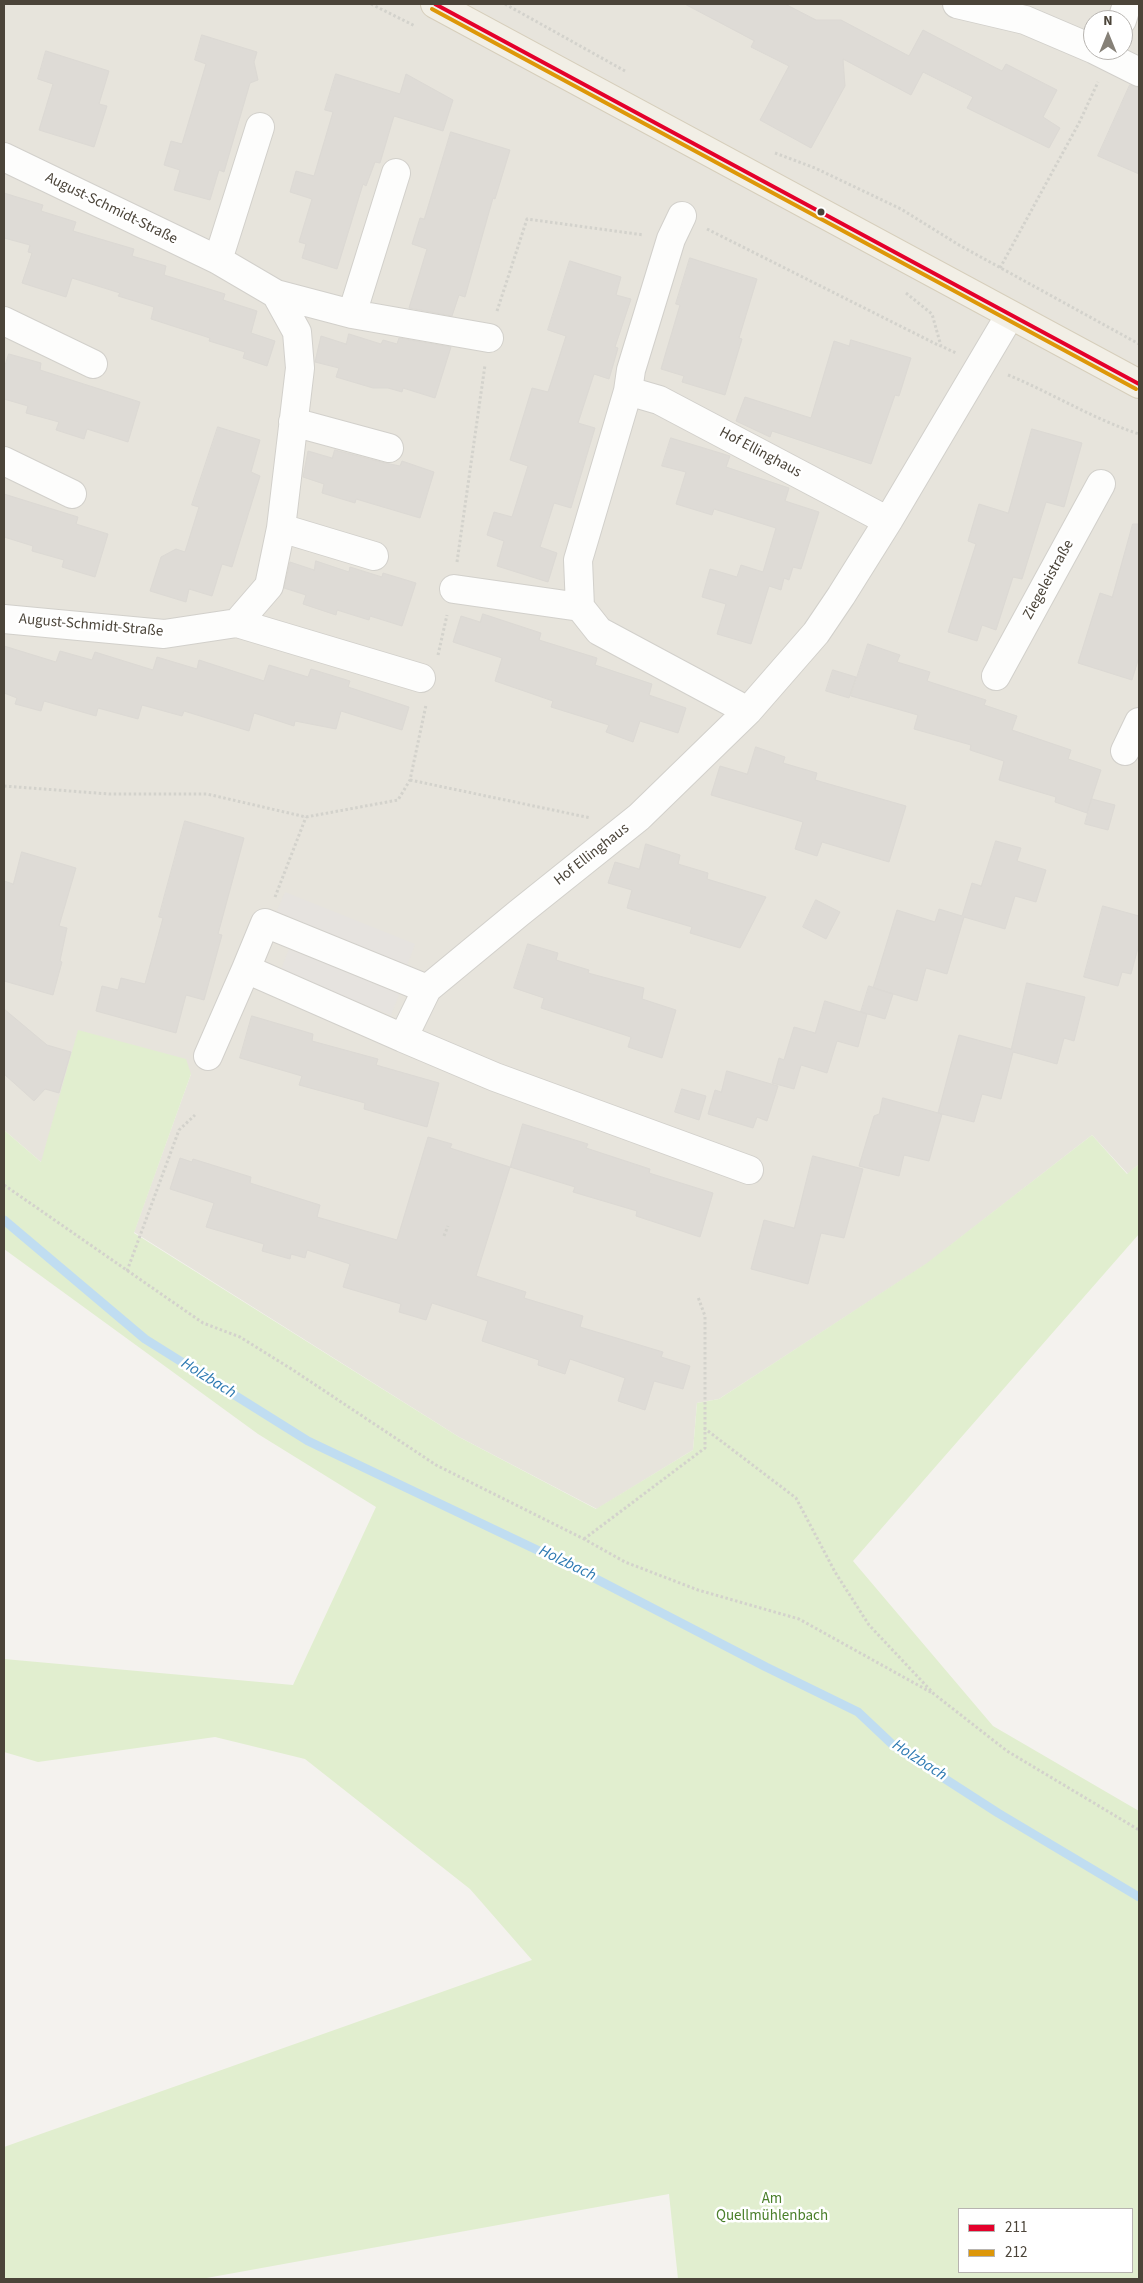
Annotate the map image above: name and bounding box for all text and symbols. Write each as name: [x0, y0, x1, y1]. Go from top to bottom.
north arrow: [1083, 10, 1133, 60]
text: N: [1103, 11, 1113, 31]
street label: August-Schmidt-Straße: [42, 169, 180, 249]
unlabelled marker: [816, 207, 826, 217]
street label: Hof Ellinghaus: [716, 424, 804, 482]
street label: Ziegeleistraße: [1020, 537, 1078, 623]
street label: August-Schmidt-Straße: [18, 611, 164, 641]
street label: Hof Ellinghaus: [551, 820, 633, 890]
water label: Holzbach: [177, 1355, 239, 1403]
water label: Holzbach: [535, 1542, 599, 1586]
water label: Holzbach: [888, 1736, 950, 1786]
park label: Am Quellmühlenbach: [716, 2191, 828, 2226]
legend: [958, 2208, 1133, 2273]
text: 211: [1005, 2217, 1027, 2238]
text: 212: [1005, 2242, 1027, 2263]

